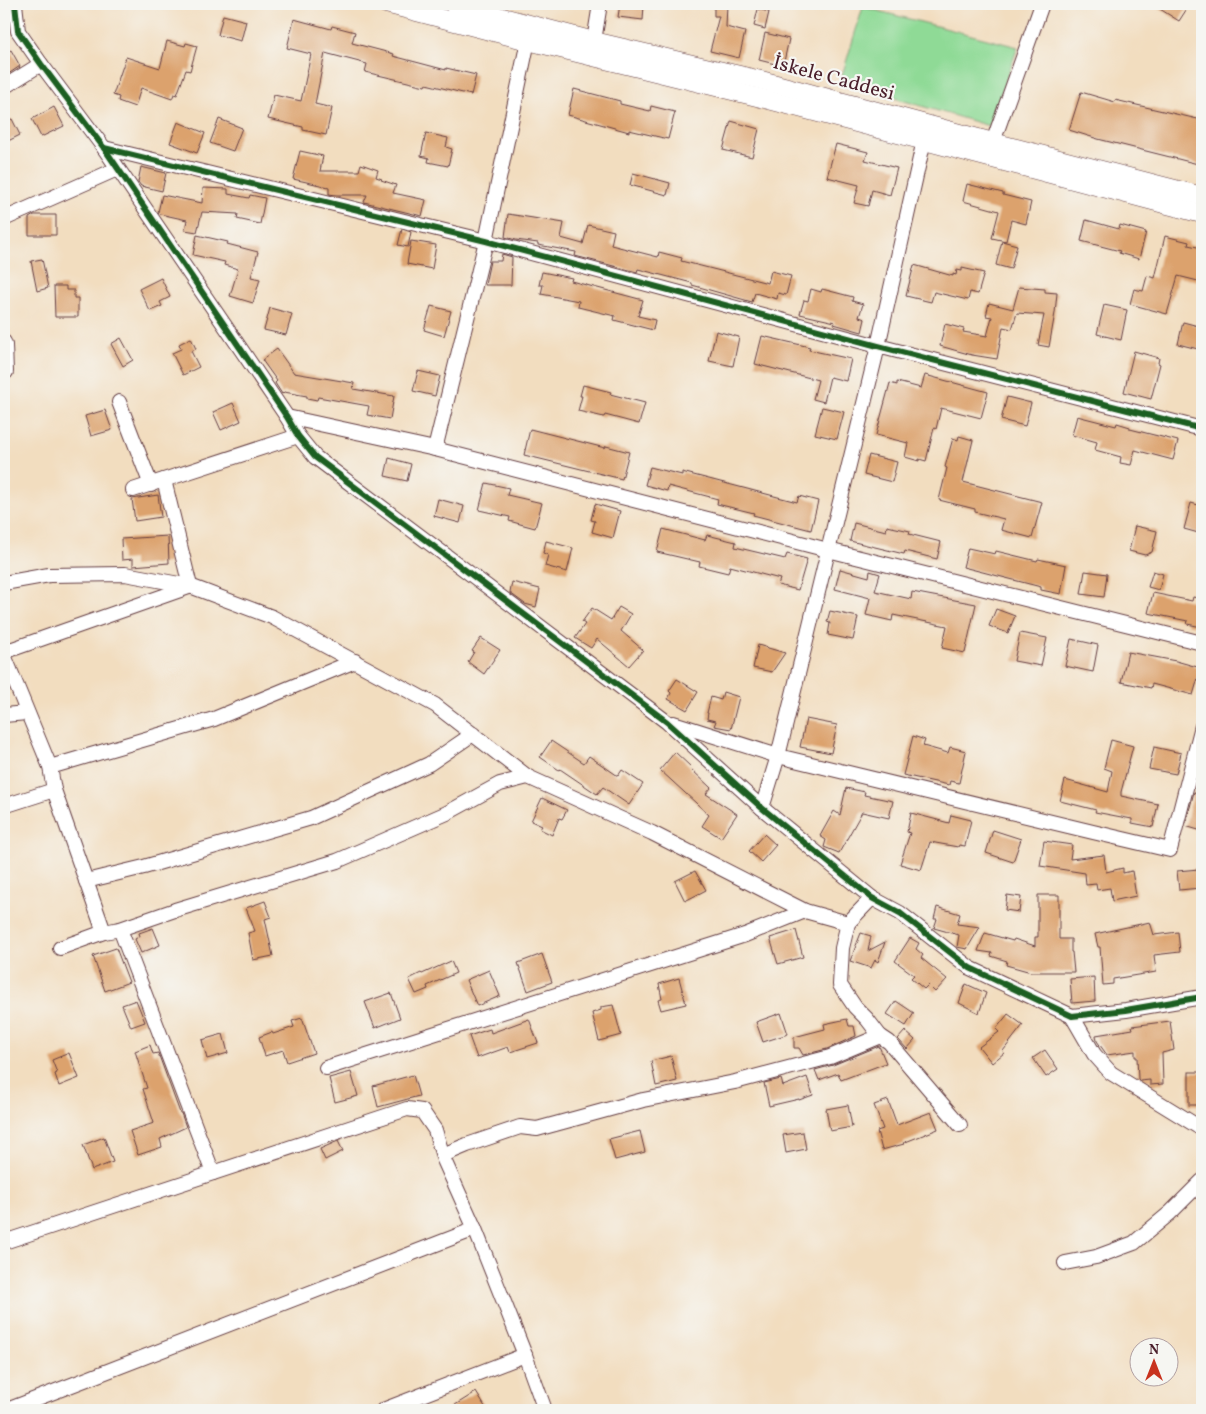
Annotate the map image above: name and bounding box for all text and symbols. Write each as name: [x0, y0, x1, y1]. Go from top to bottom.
street label: İskele Caddesi: [770, 49, 897, 109]
north arrow: [1128, 1336, 1178, 1386]
text: N: [1149, 1341, 1159, 1360]

